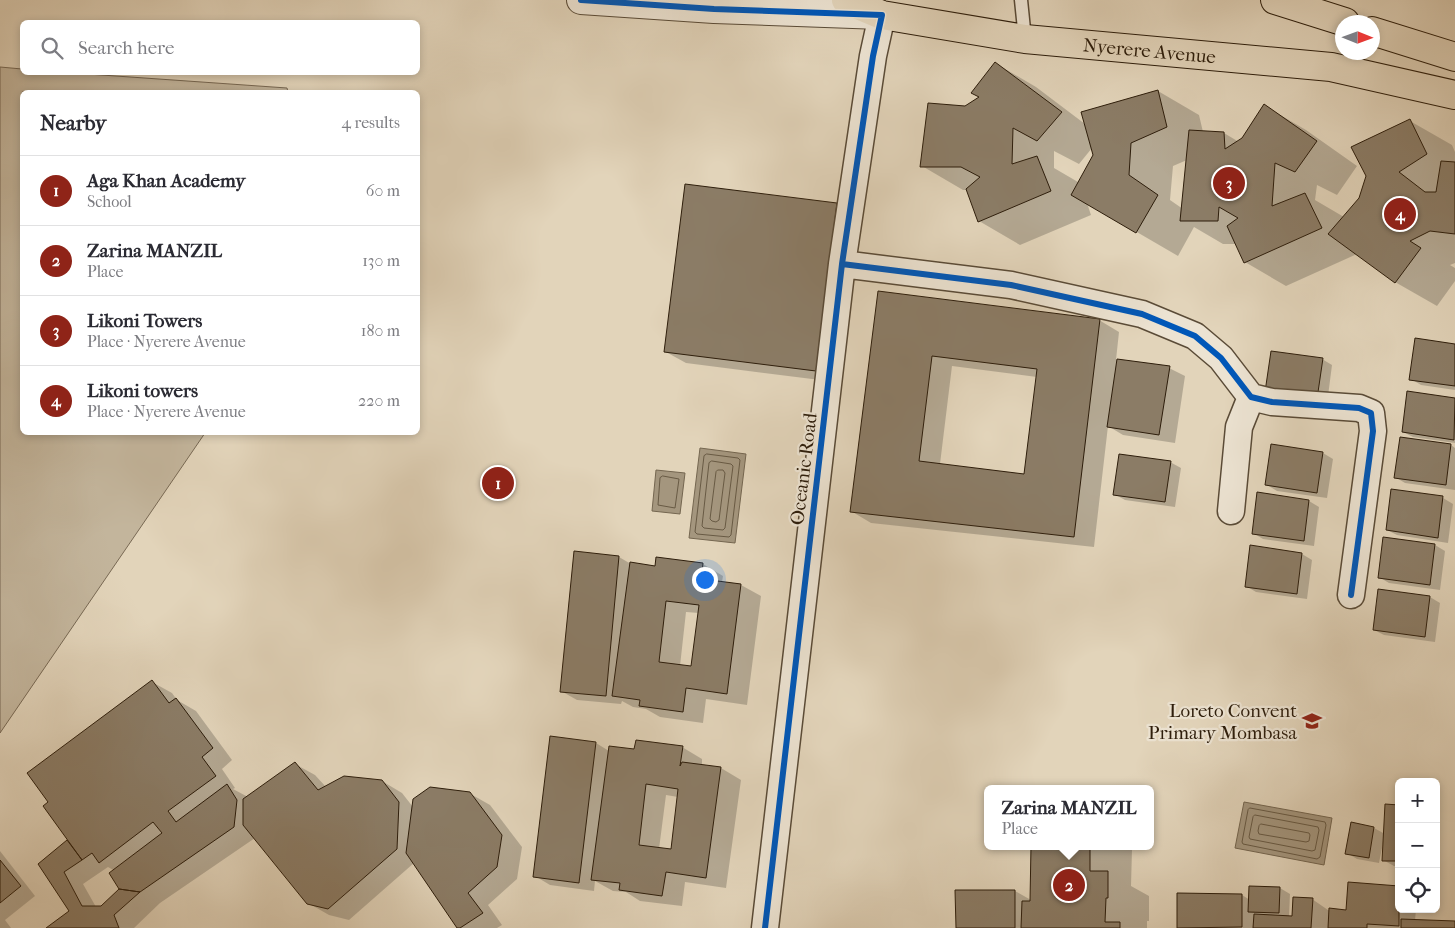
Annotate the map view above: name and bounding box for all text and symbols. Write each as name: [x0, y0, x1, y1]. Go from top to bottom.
north arrow: [1335, 15, 1380, 60]
search box: [20, 20, 420, 75]
icon: search: [38, 34, 66, 62]
street label: Nyerere Avenue: [1082, 34, 1217, 68]
text: Search here: [78, 37, 174, 59]
text: Nearby: [40, 111, 106, 135]
text: 4 results: [342, 113, 400, 132]
pin: 3: [1213, 164, 1245, 202]
text: Aga Khan Academy: [87, 170, 245, 192]
text: 1: [53, 181, 59, 200]
text: 60 m: [366, 181, 400, 200]
text: School: [87, 192, 132, 211]
pin: 4: [1384, 195, 1416, 233]
text: Zarina MANZIL: [87, 240, 222, 262]
text: 2: [52, 251, 60, 270]
text: 130 m: [362, 251, 400, 270]
text: Place: [87, 262, 123, 281]
text: Likoni Towers: [87, 310, 202, 332]
text: 3: [53, 321, 59, 340]
text: 180 m: [361, 321, 400, 340]
text: Place · Nyerere Avenue: [87, 332, 246, 351]
text: Likoni towers: [87, 380, 198, 402]
text: 4: [51, 391, 61, 410]
text: 220 m: [358, 391, 400, 410]
text: Place · Nyerere Avenue: [87, 402, 246, 421]
street label: Oceanic Road: [786, 411, 822, 526]
pin: 1: [482, 464, 514, 502]
your location: [692, 567, 718, 593]
place label: Loreto Convent Primary Mombasa: [1148, 700, 1297, 744]
school or university icon: Loreto Convent Primary Mombasa: [1301, 710, 1323, 732]
map controls: [1395, 778, 1440, 913]
button: +: [1395, 778, 1440, 823]
popup: [984, 785, 1154, 850]
text: Zarina MANZIL: [1001, 797, 1137, 819]
text: Place: [1001, 819, 1038, 838]
button: −: [1395, 823, 1440, 868]
pin: 2: [1053, 866, 1085, 904]
button: locate: [1395, 868, 1440, 913]

